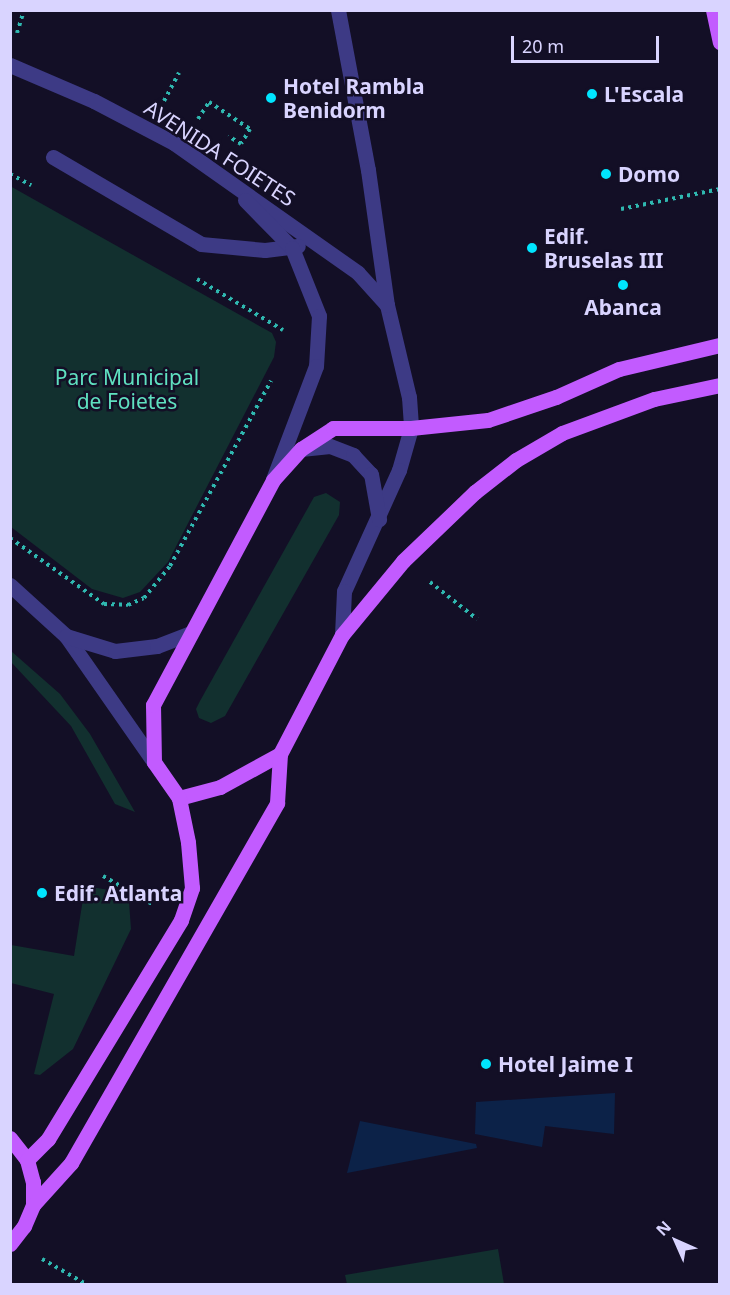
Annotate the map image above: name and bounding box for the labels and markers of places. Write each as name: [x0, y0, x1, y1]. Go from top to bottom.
place label: Hotel Rambla Benidorm: [283, 73, 424, 123]
place label: L'Escala: [604, 81, 684, 107]
marker: L'Escala: [585, 87, 599, 101]
marker: Hotel Rambla Benidorm: [264, 91, 278, 105]
place label: Domo: [618, 161, 680, 187]
marker: Domo: [599, 167, 613, 181]
place label: Edif. Bruselas III: [544, 223, 663, 273]
marker: Edif. Bruselas III: [525, 241, 539, 255]
marker: Abanca: [616, 278, 630, 292]
place label: Abanca: [584, 294, 662, 320]
place label: Edif. Atlanta: [54, 880, 182, 906]
marker: Edif. Atlanta: [35, 886, 49, 900]
place label: Hotel Jaime I: [498, 1051, 633, 1077]
marker: Hotel Jaime I: [479, 1057, 493, 1071]

